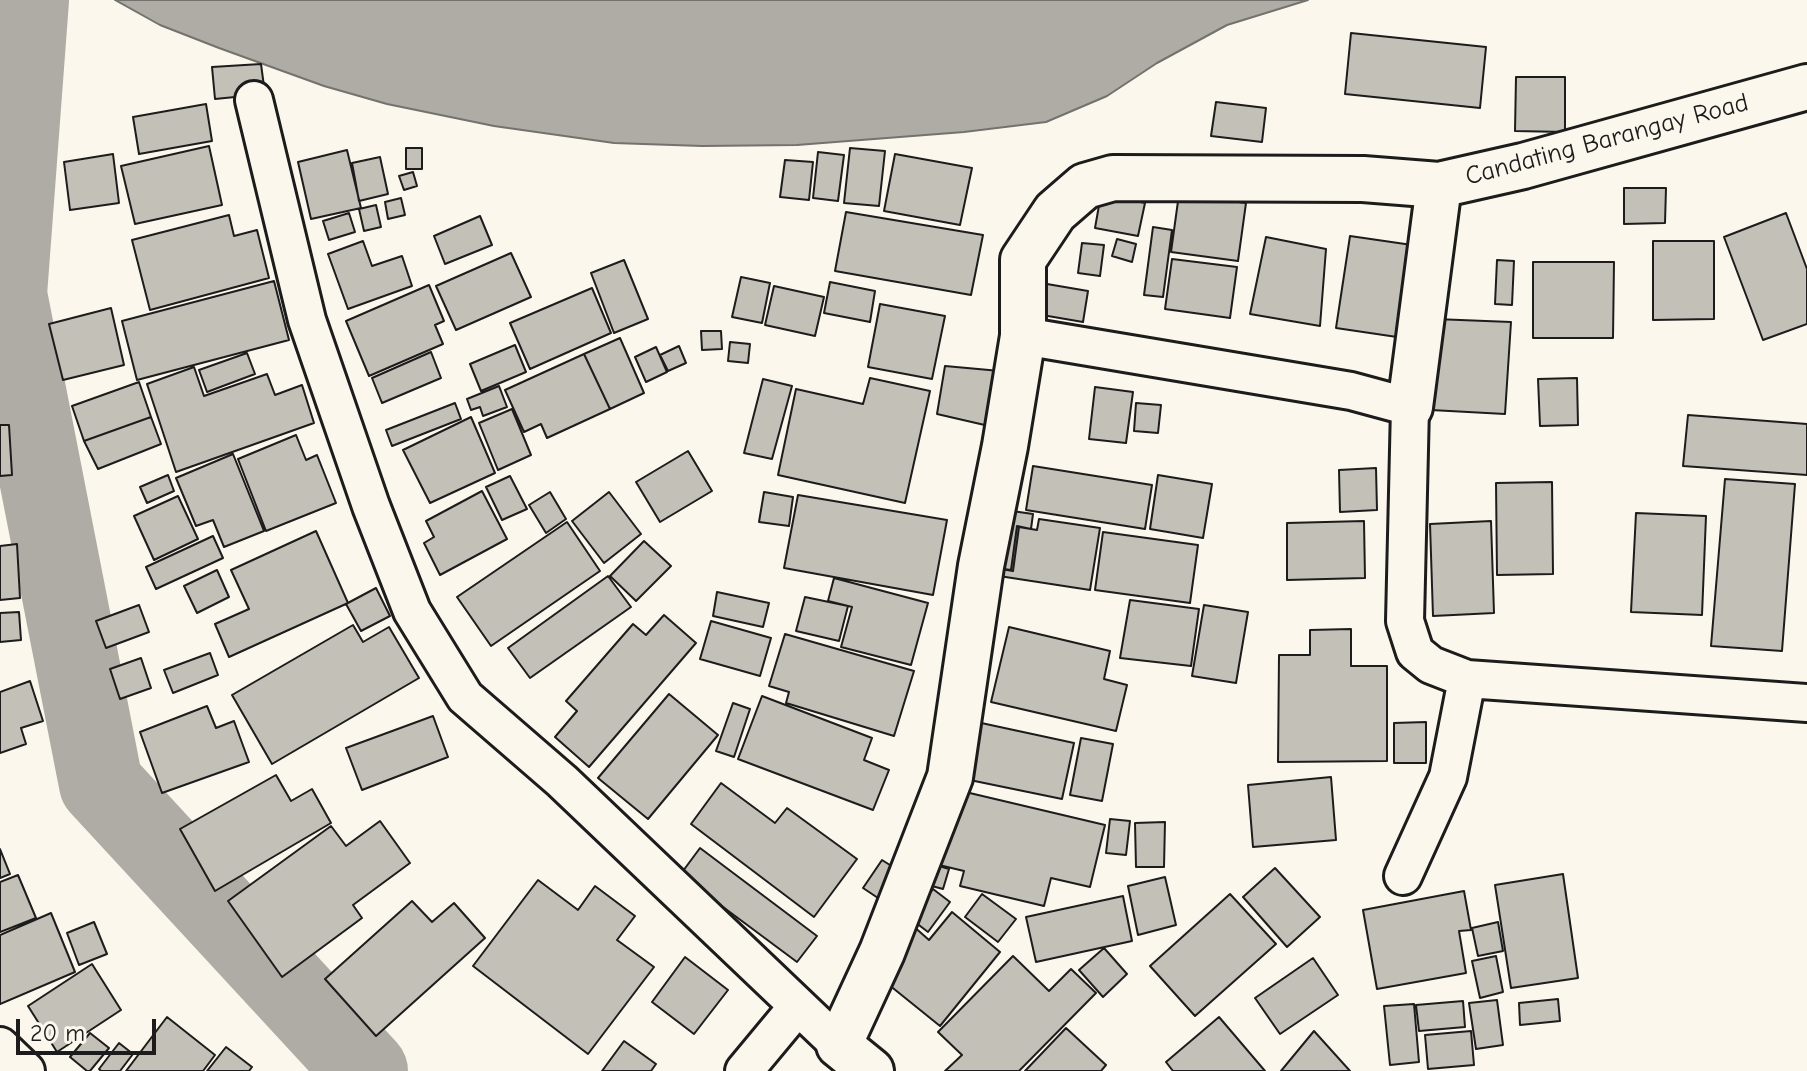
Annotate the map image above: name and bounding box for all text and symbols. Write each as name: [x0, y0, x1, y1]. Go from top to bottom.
street label: Candating Barangay Road: [1462, 87, 1752, 193]
scale bar: [20, 1003, 160, 1053]
text: 20 m: [30, 1019, 85, 1047]

